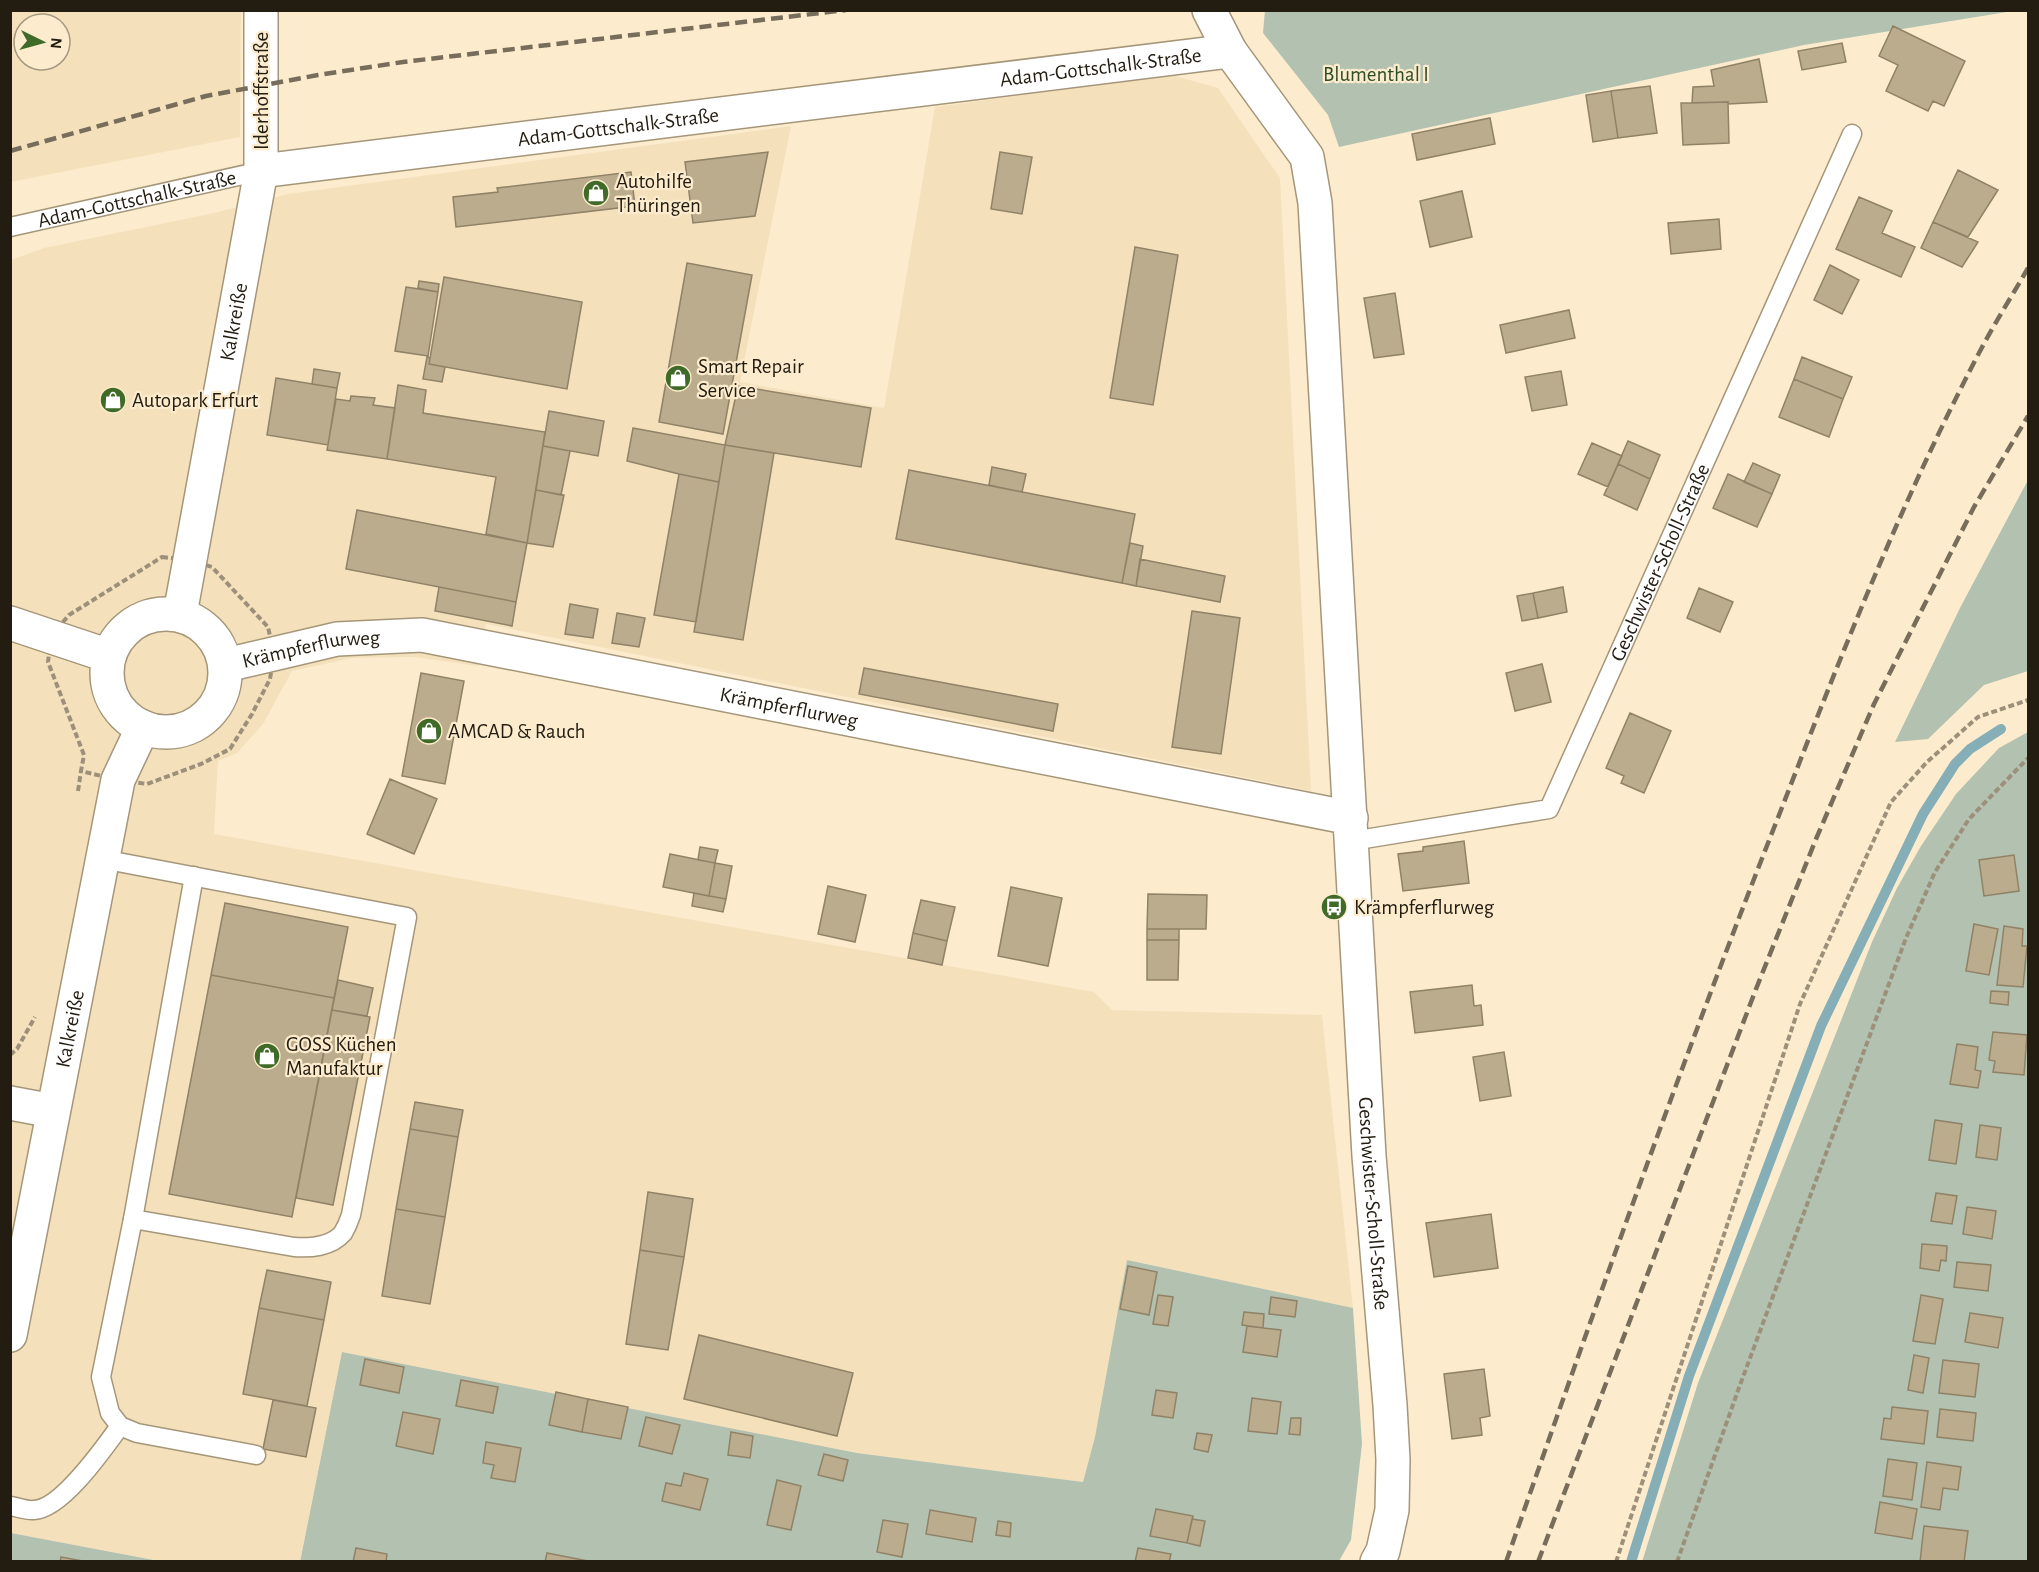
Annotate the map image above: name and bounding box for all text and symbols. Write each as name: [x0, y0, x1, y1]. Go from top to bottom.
north arrow: [12, 12, 72, 72]
street label: Iderhoffstraße: [251, 32, 272, 150]
text: N: [47, 37, 64, 49]
street label: Adam-Gottschalk-Straße: [999, 44, 1202, 90]
park label: Blumenthal I: [1323, 64, 1429, 85]
street label: Adam-Gottschalk-Straße: [516, 104, 720, 150]
street label: Adam-Gottschalk-Straße: [36, 166, 238, 231]
place label: Autohilfe Thüringen: [616, 171, 701, 216]
shop icon: Autohilfe Thüringen: [581, 178, 611, 208]
street label: Kalkreiße: [216, 281, 251, 363]
place label: Smart Repair Service: [698, 356, 804, 401]
shop icon: Smart Repair Service: [663, 363, 693, 393]
shop icon: Autopark Erfurt: [98, 385, 128, 415]
place label: Autopark Erfurt: [132, 390, 259, 411]
street label: Geschwister-Scholl-Straße: [1606, 460, 1713, 664]
street label: Krämpferflurweg: [240, 626, 381, 671]
street label: Krämpferflurweg: [718, 683, 860, 731]
shop icon: AMCAD & Rauch: [414, 716, 444, 746]
place label: AMCAD & Rauch: [448, 721, 585, 742]
bus stop icon: Krämpferflurweg: [1319, 892, 1349, 922]
place label: Krämpferflurweg: [1354, 897, 1495, 918]
street label: Kalkreiße: [52, 988, 87, 1069]
place label: GOSS Küchen Manufaktur: [286, 1034, 397, 1079]
shop icon: GOSS Küchen Manufaktur: [252, 1041, 282, 1071]
street label: Geschwister-Scholl-Straße: [1355, 1096, 1392, 1311]

